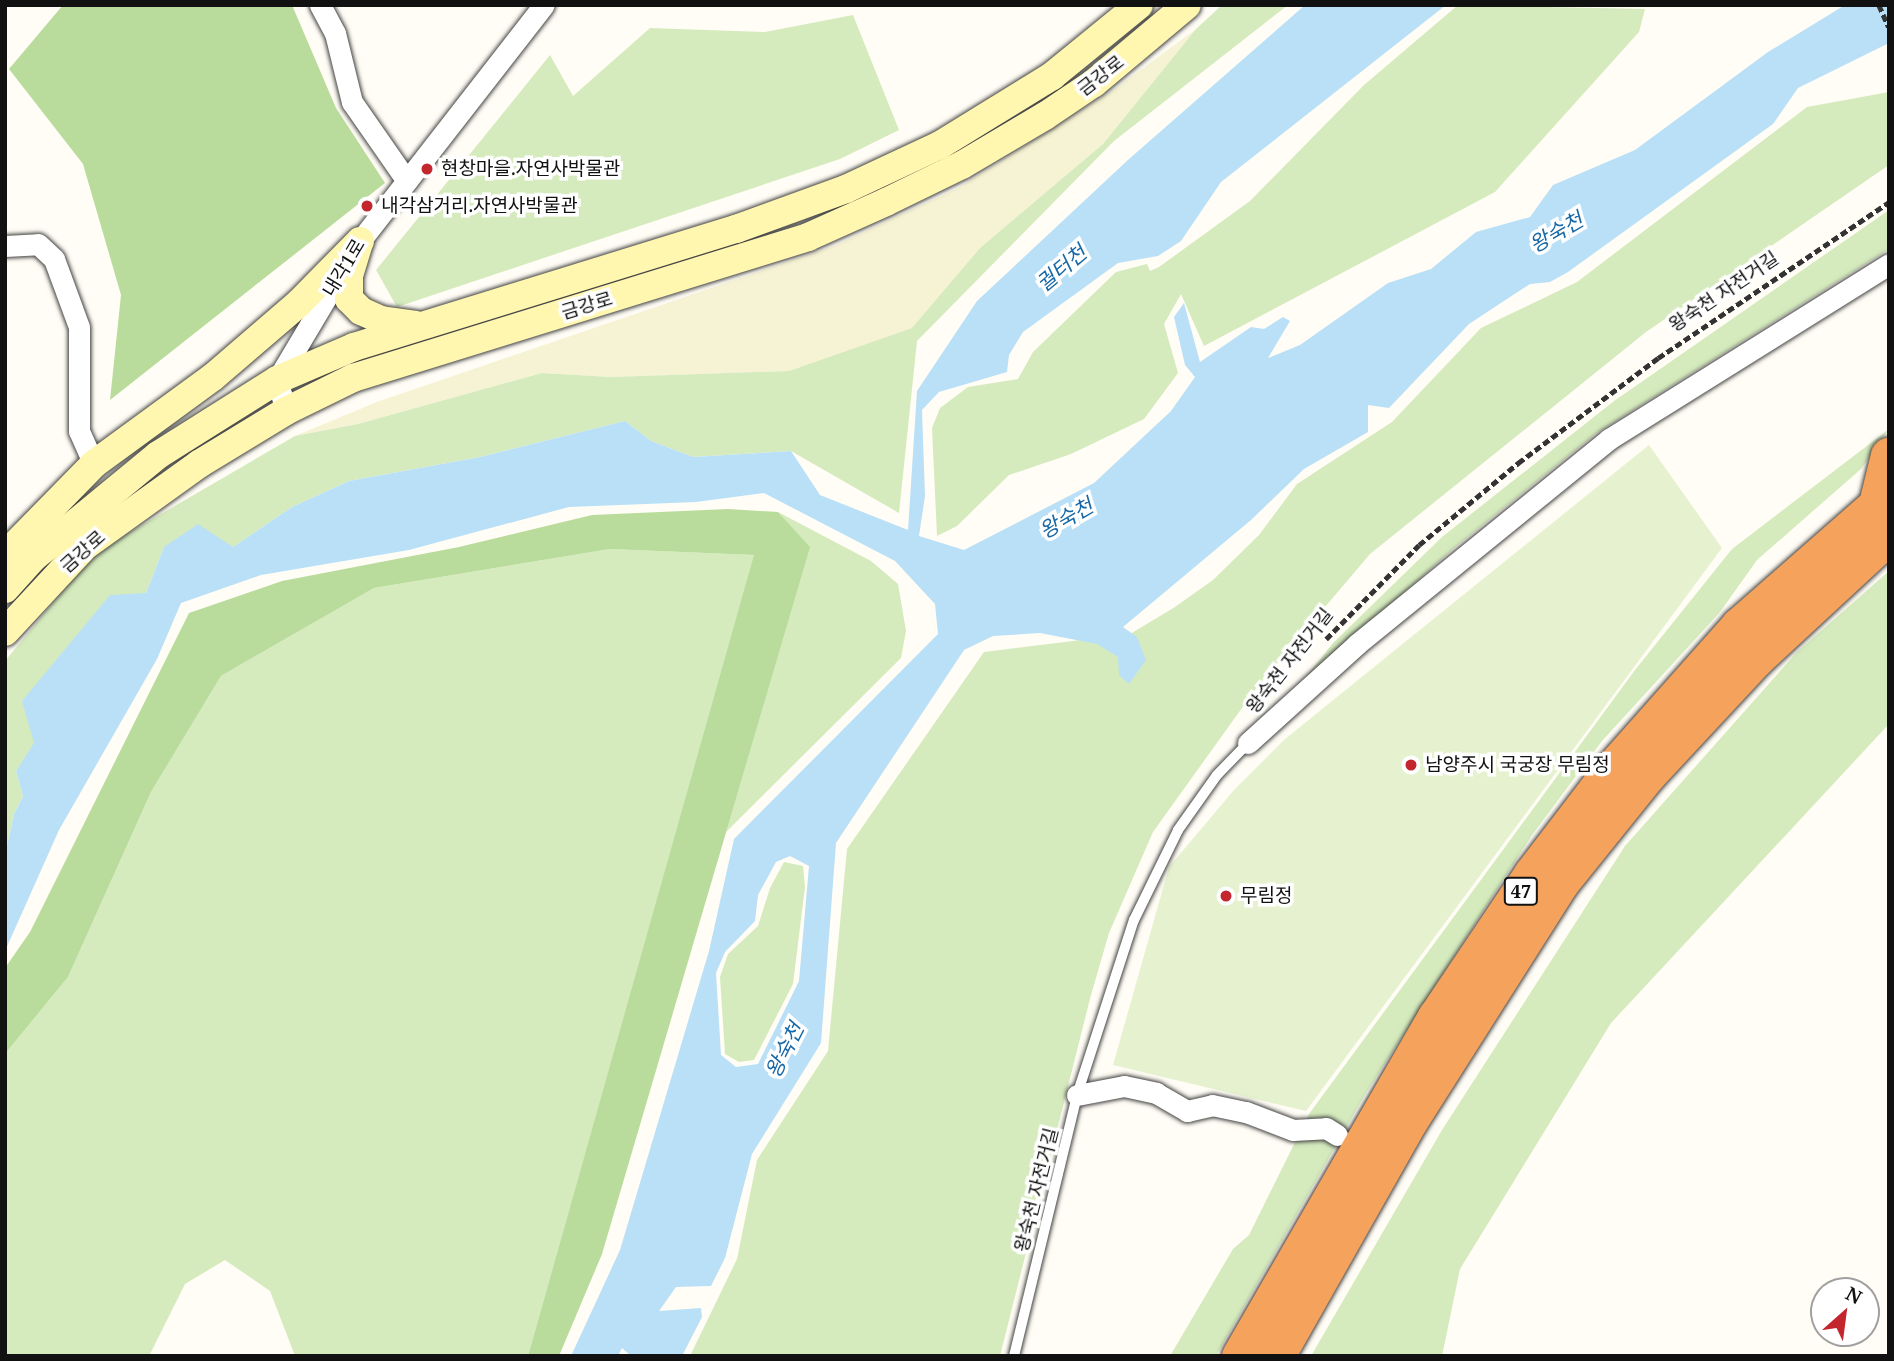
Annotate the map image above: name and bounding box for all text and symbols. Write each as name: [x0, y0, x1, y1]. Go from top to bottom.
street label: 금강로: [1073, 51, 1129, 101]
place label: 현창마을.자연사박물관: [441, 158, 621, 180]
marker: 현창마을.자연사박물관: [419, 161, 435, 177]
place label: 내각삼거리.자연사박물관: [381, 195, 578, 217]
marker: 내각삼거리.자연사박물관: [359, 198, 375, 214]
water label: 왕숙천: [1525, 207, 1587, 257]
street label: 내각1로: [318, 235, 370, 301]
water label: 궐터천: [1031, 240, 1091, 296]
street label: 왕숙천 자전거길: [1665, 247, 1783, 337]
street label: 금강로: [559, 287, 615, 325]
water label: 왕숙천: [1035, 493, 1097, 543]
street label: 금강로: [56, 526, 110, 578]
street label: 왕숙천 자전거길: [1242, 604, 1338, 718]
place label: 남양주시 국궁장 무림정: [1425, 754, 1610, 776]
marker: 남양주시 국궁장 무림정: [1403, 757, 1419, 773]
road number: 47: [1504, 876, 1538, 906]
place label: 무림정: [1240, 885, 1292, 907]
marker: 무림정: [1218, 888, 1234, 904]
water label: 왕숙천: [760, 1018, 808, 1082]
street label: 왕숙천 자전거길: [1011, 1125, 1063, 1255]
north arrow: [1810, 1277, 1880, 1347]
text: N: [1841, 1280, 1867, 1310]

